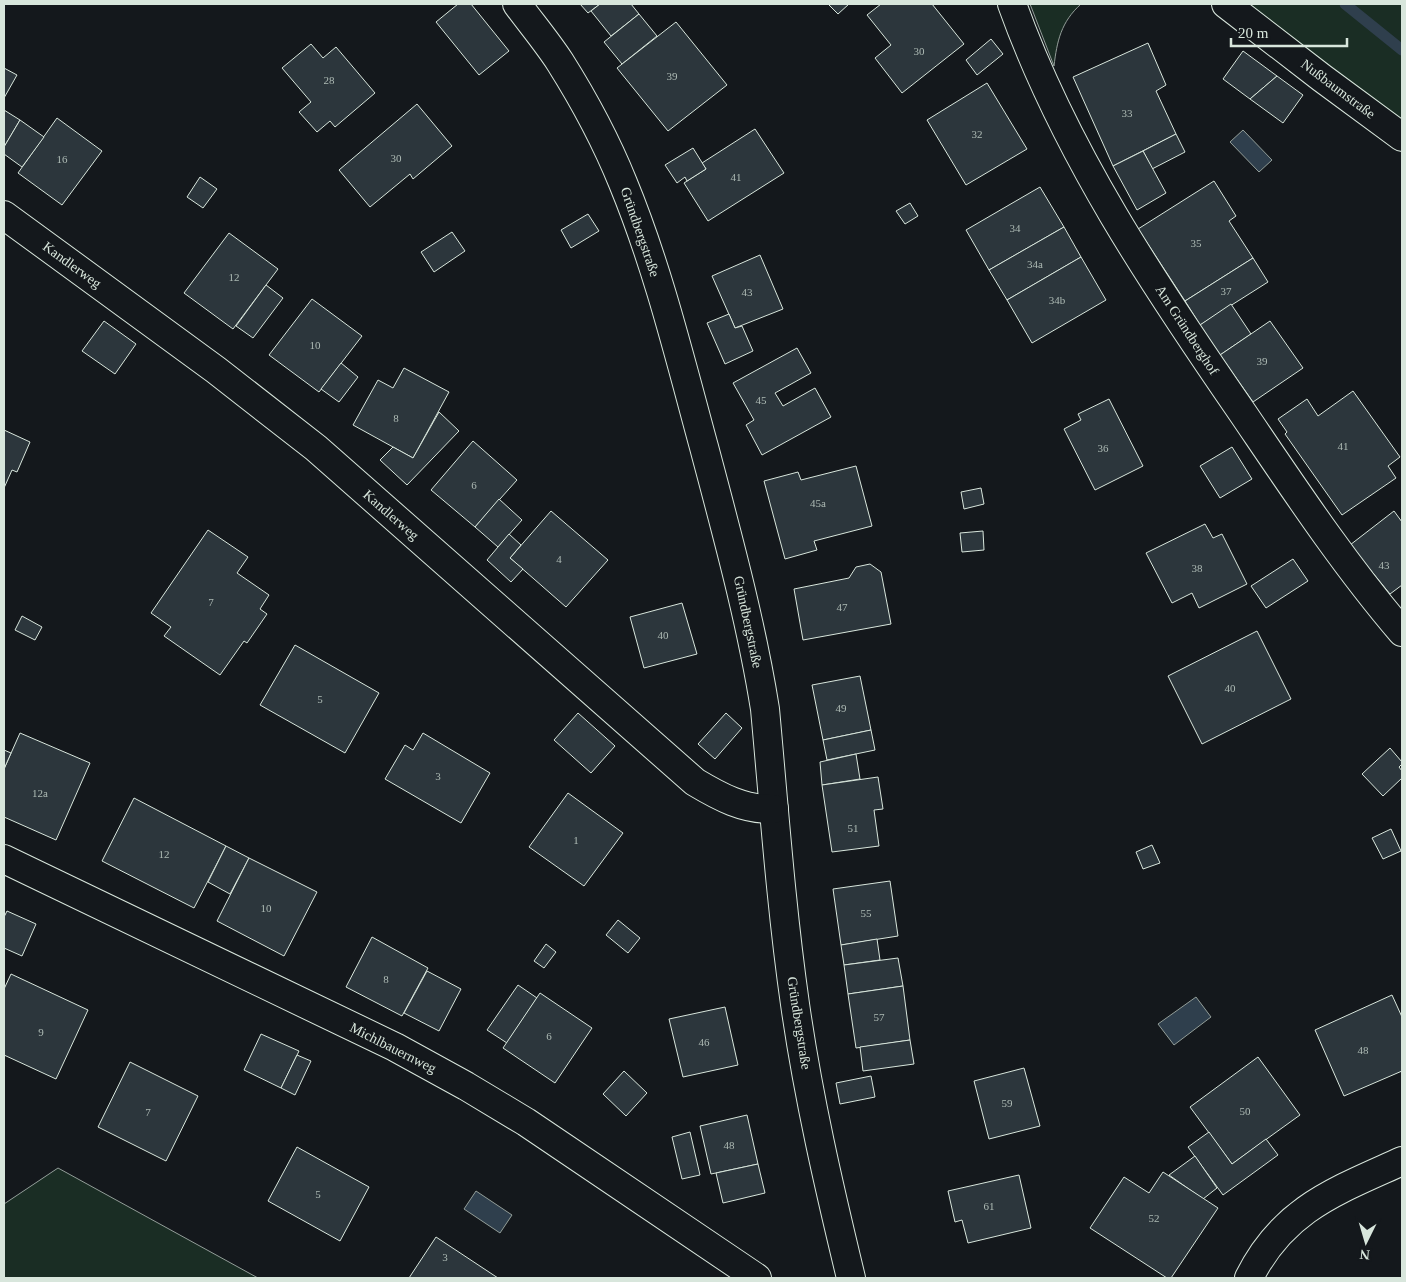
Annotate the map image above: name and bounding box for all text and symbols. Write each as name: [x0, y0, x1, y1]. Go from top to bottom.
scale bar: [1231, 15, 1347, 47]
text: 20 m: [1238, 25, 1269, 41]
house number: 30: [914, 45, 925, 57]
street label: Nußbaumstraße: [1298, 56, 1378, 122]
house number: 39: [667, 70, 678, 82]
house number: 28: [324, 74, 335, 86]
house number: 33: [1122, 107, 1133, 119]
house number: 32: [972, 128, 983, 140]
house number: 30: [391, 152, 402, 164]
house number: 16: [57, 153, 68, 165]
house number: 41: [731, 171, 742, 183]
street label: Gründbergstraße: [618, 185, 662, 279]
house number: 34: [1010, 222, 1021, 234]
house number: 35: [1191, 237, 1202, 249]
street label: Kandlerweg: [40, 239, 104, 291]
house number: 34a: [1027, 258, 1043, 270]
house number: 12: [229, 271, 240, 283]
street label: Am Gründberghof: [1153, 282, 1222, 378]
house number: 37: [1221, 285, 1232, 297]
house number: 43: [742, 286, 753, 298]
house number: 34b: [1049, 294, 1066, 306]
house number: 10: [310, 339, 321, 351]
house number: 39: [1257, 355, 1268, 367]
house number: 45: [756, 394, 767, 406]
house number: 8: [393, 412, 399, 424]
house number: 41: [1338, 440, 1349, 452]
house number: 36: [1098, 442, 1109, 454]
house number: 6: [471, 479, 477, 491]
street label: Kandlerweg: [360, 487, 422, 543]
house number: 45a: [810, 497, 826, 509]
house number: 4: [556, 553, 562, 565]
house number: 43: [1379, 559, 1390, 571]
house number: 38: [1192, 562, 1203, 574]
street label: Gründbergstraße: [731, 575, 765, 669]
house number: 7: [208, 596, 214, 608]
house number: 47: [837, 601, 848, 613]
house number: 40: [658, 629, 669, 641]
house number: 40: [1225, 682, 1236, 694]
house number: 5: [317, 693, 323, 705]
house number: 49: [836, 702, 847, 714]
house number: 3: [435, 770, 441, 782]
house number: 12a: [32, 787, 48, 799]
house number: 51: [848, 822, 859, 834]
house number: 1: [573, 834, 579, 846]
house number: 12: [159, 848, 170, 860]
house number: 10: [261, 902, 272, 914]
house number: 55: [861, 907, 872, 919]
house number: 8: [383, 973, 389, 985]
street label: Gründbergstraße: [784, 975, 814, 1071]
house number: 57: [874, 1011, 885, 1023]
street label: Michlbauernweg: [347, 1020, 439, 1076]
house number: 9: [38, 1026, 44, 1038]
house number: 6: [546, 1030, 552, 1042]
house number: 46: [699, 1036, 710, 1048]
house number: 48: [1358, 1044, 1369, 1056]
house number: 59: [1002, 1097, 1013, 1109]
house number: 50: [1240, 1105, 1251, 1117]
house number: 7: [145, 1106, 151, 1118]
house number: 48: [724, 1139, 735, 1151]
house number: 5: [315, 1188, 321, 1200]
house number: 61: [984, 1200, 995, 1212]
house number: 52: [1149, 1212, 1160, 1224]
north arrow: [1341, 1217, 1391, 1267]
text: N: [1359, 1247, 1371, 1262]
house number: 3: [442, 1251, 448, 1263]

